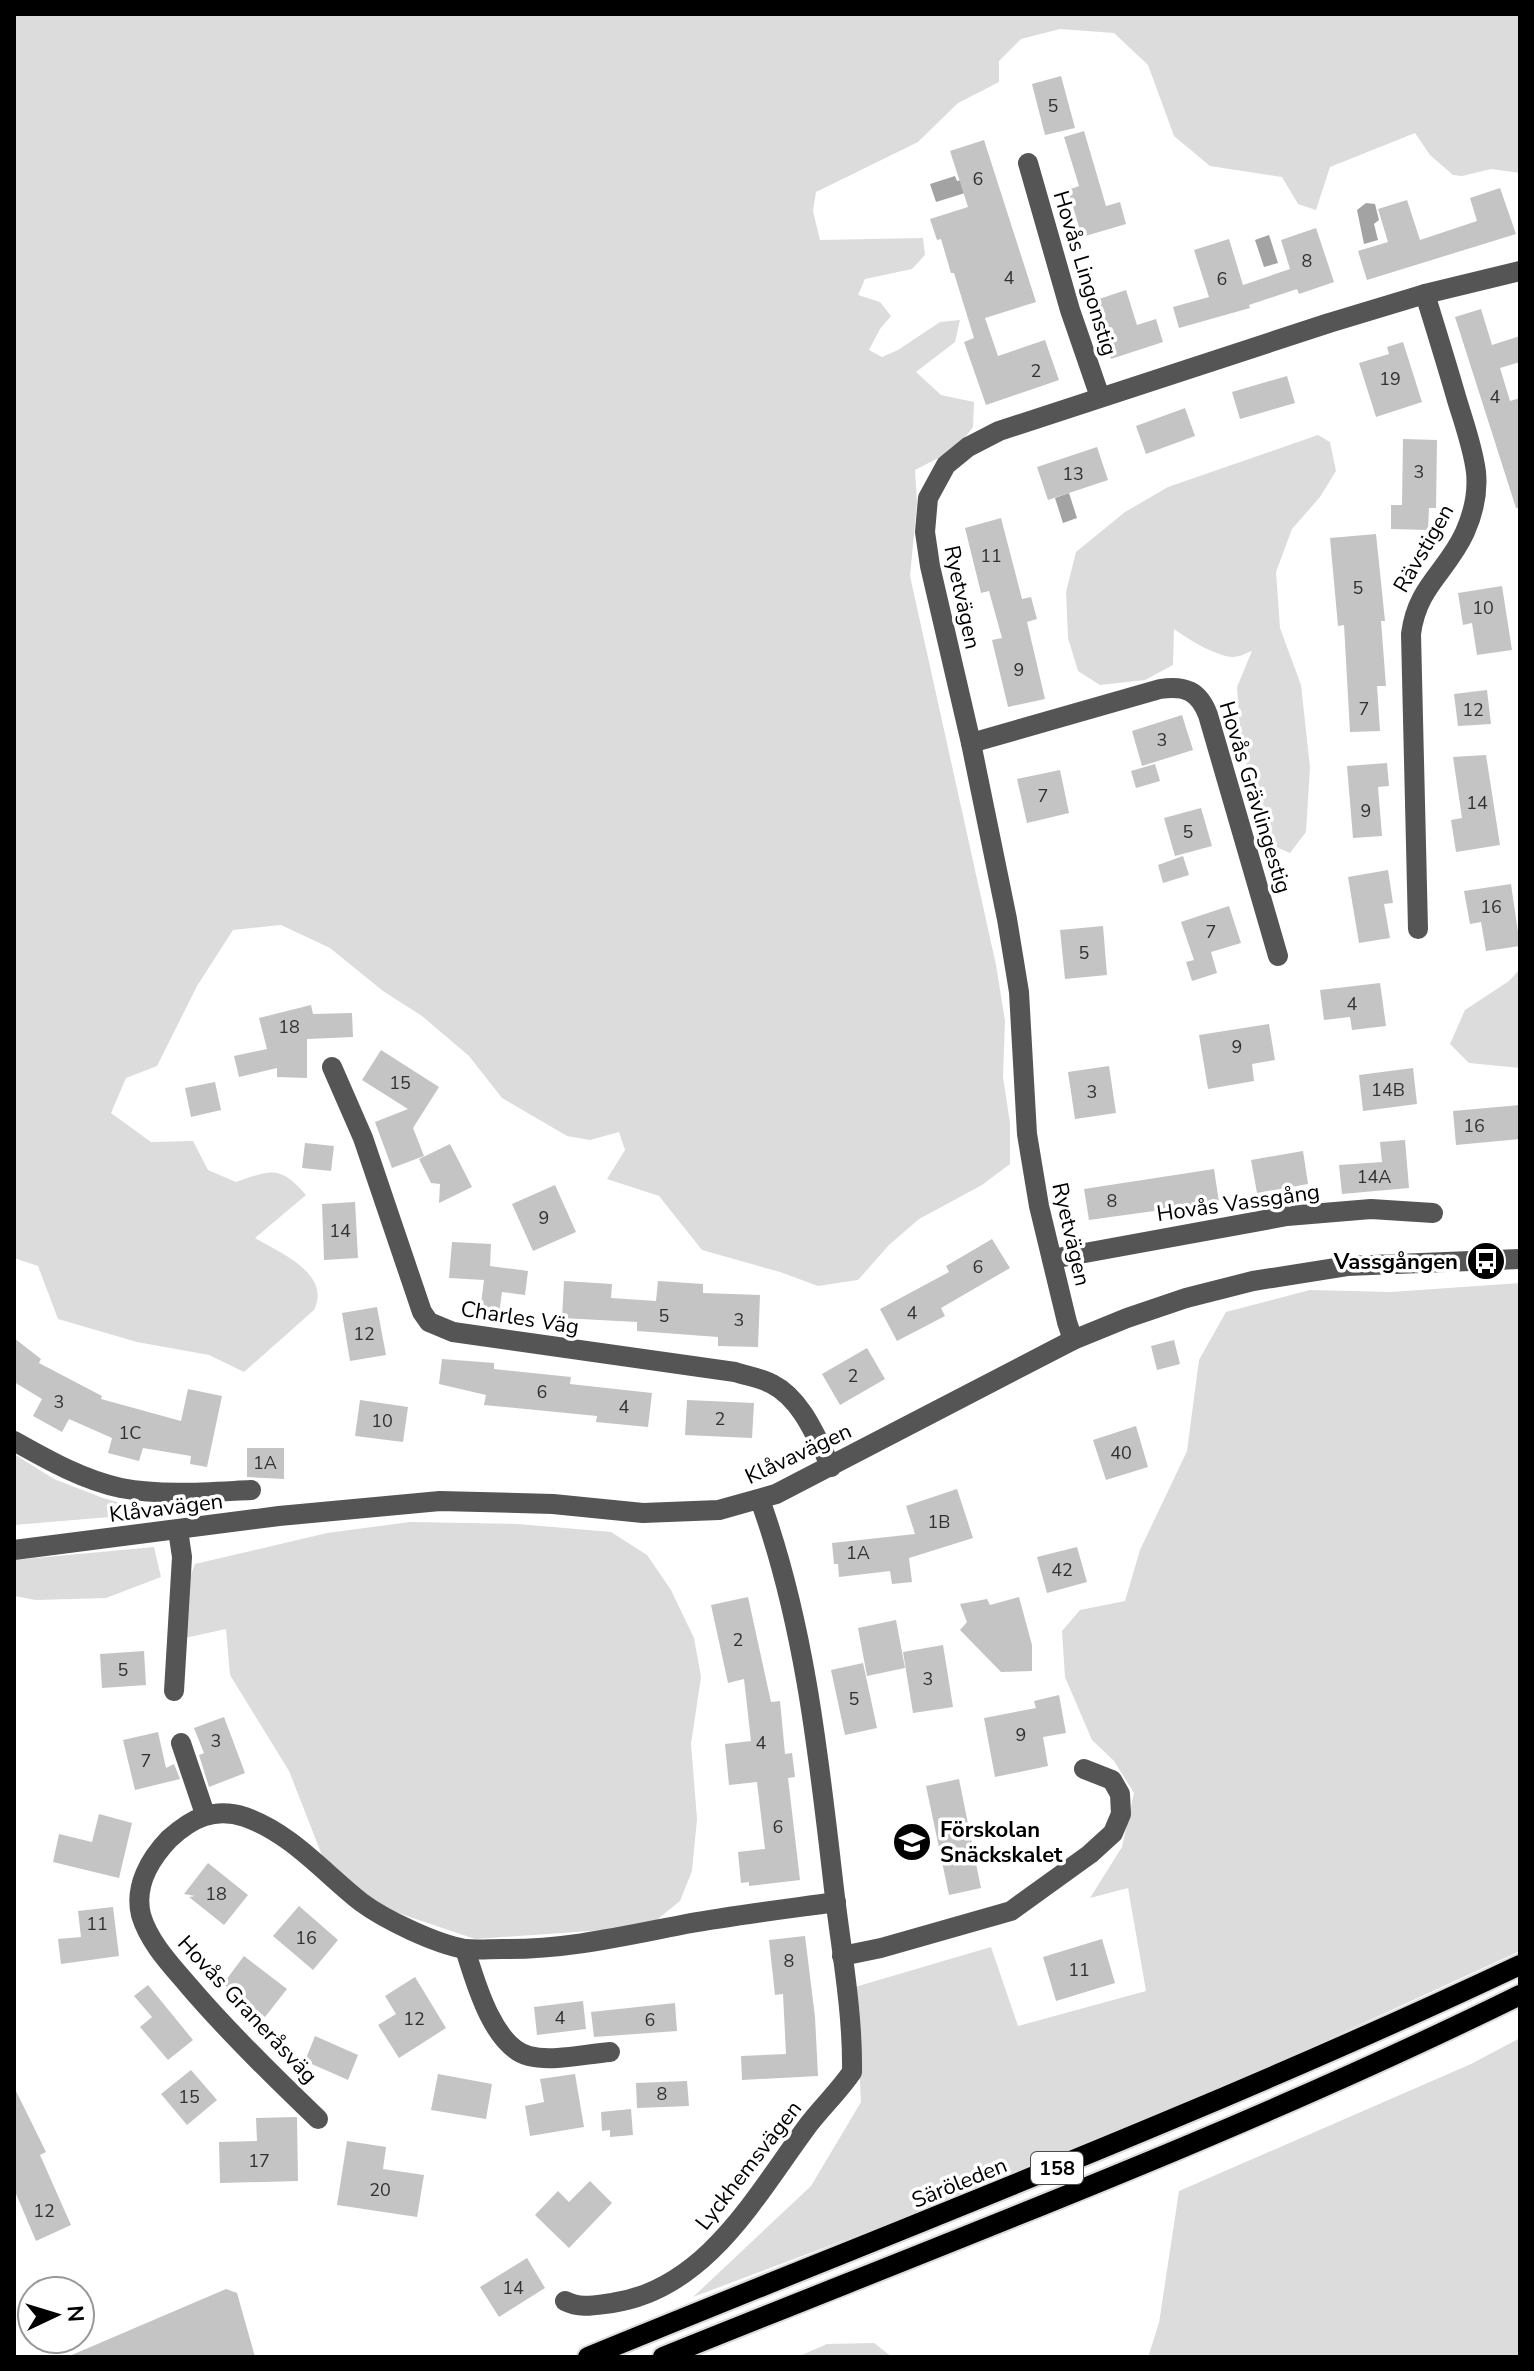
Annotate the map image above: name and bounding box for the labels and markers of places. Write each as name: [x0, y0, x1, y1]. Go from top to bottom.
bus stop icon: Vassgången: [1465, 1240, 1507, 1282]
place label: Vassgången: [1333, 1247, 1458, 1277]
place label: Förskolan Snäckskalet: [940, 1815, 1063, 1870]
school or university icon: Förskolan Snäckskalet: [891, 1821, 933, 1863]

